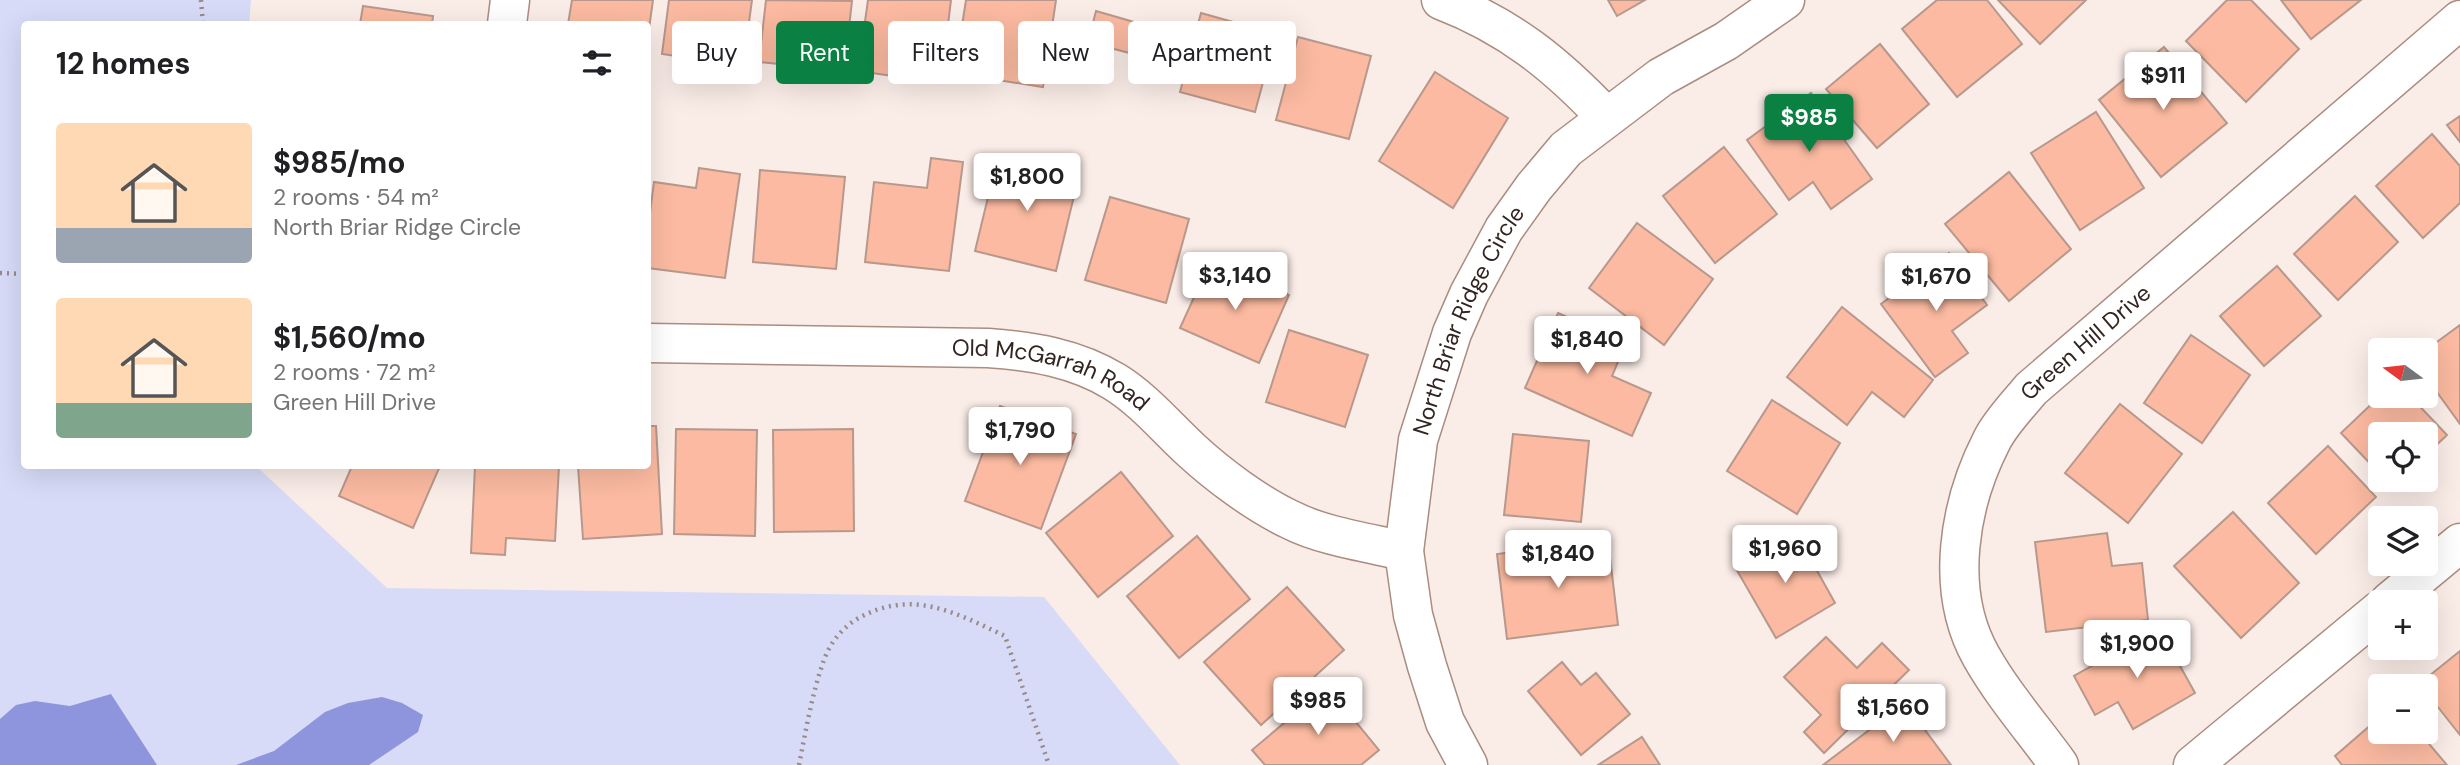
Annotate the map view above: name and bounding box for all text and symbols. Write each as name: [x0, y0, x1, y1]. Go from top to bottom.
chip: Buy: [672, 21, 762, 84]
chip: Rent: [776, 21, 874, 84]
chip: Filters: [888, 21, 1004, 84]
chip: New: [1018, 21, 1114, 84]
chip: Apartment: [1128, 21, 1296, 84]
text: 12 homes: [56, 44, 190, 83]
icon: filters: [578, 44, 616, 82]
pin: $911: [2122, 52, 2204, 112]
text: $911: [2140, 60, 2186, 90]
pin: $985: [1768, 94, 1850, 154]
text: $985: [1780, 102, 1838, 132]
text: $985/mo: [273, 143, 405, 182]
icon: home: [112, 151, 196, 235]
pin: $1,800: [970, 154, 1084, 213]
text: $1,800: [990, 161, 1064, 191]
text: 2 rooms · 54 m²: [273, 182, 439, 212]
street label: North Briar Ridge Circle: [1405, 200, 1531, 439]
text: North Briar Ridge Circle: [273, 212, 521, 242]
pin: $3,140: [1178, 252, 1292, 312]
pin: $1,670: [1879, 254, 1993, 313]
text: $3,140: [1199, 260, 1271, 290]
text: $1,670: [1901, 261, 1971, 291]
street label: Green Hill Drive: [2013, 278, 2157, 406]
pin: $1,840: [1530, 316, 1644, 376]
text: $1,560/mo: [273, 318, 426, 357]
text: $1,840: [1550, 324, 1624, 354]
icon: home: [112, 326, 196, 410]
street label: Old McGarrah Road: [952, 332, 1156, 417]
north arrow: [2368, 338, 2438, 408]
map controls: [2368, 338, 2438, 744]
text: 2 rooms · 72 m²: [273, 357, 436, 387]
text: Green Hill Drive: [273, 387, 436, 417]
pin: $1,790: [963, 407, 1077, 467]
text: $1,790: [985, 415, 1055, 445]
button: locate: [2368, 422, 2438, 492]
button: layers: [2368, 506, 2438, 576]
pin: $1,960: [1728, 526, 1842, 585]
pin: $1,840: [1501, 530, 1615, 590]
text: $1,960: [1748, 533, 1822, 563]
text: $1,840: [1521, 538, 1595, 568]
button: +: [2368, 590, 2438, 660]
pin: $1,900: [2080, 620, 2194, 680]
text: $1,900: [2100, 628, 2174, 658]
button: −: [2368, 674, 2438, 744]
pin: $985: [1277, 678, 1359, 737]
pin: $1,560: [1836, 684, 1950, 744]
text: $985: [1289, 685, 1347, 715]
text: $1,560: [1856, 692, 1930, 722]

